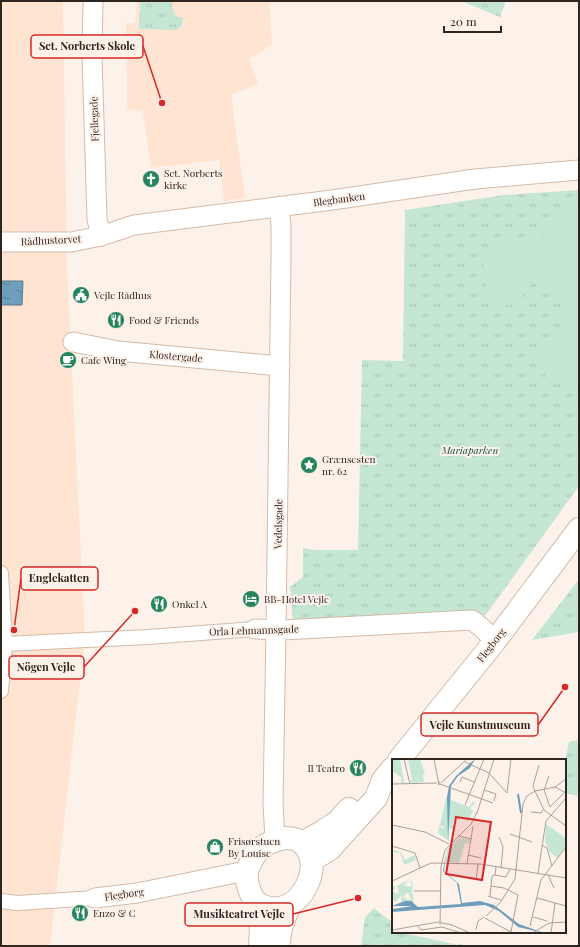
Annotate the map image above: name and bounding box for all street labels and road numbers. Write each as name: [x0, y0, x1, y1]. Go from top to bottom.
street label: Fjellegade: [86, 96, 102, 142]
street label: Blegbanken: [312, 188, 366, 210]
street label: Rådhustorvet: [21, 231, 82, 249]
street label: Klostergade: [149, 347, 203, 365]
street label: Vedelsgade: [271, 499, 285, 550]
street label: Orla Lehmannsgade: [209, 621, 299, 639]
street label: Flegborg: [473, 625, 509, 665]
street label: Flegborg: [103, 884, 145, 904]

